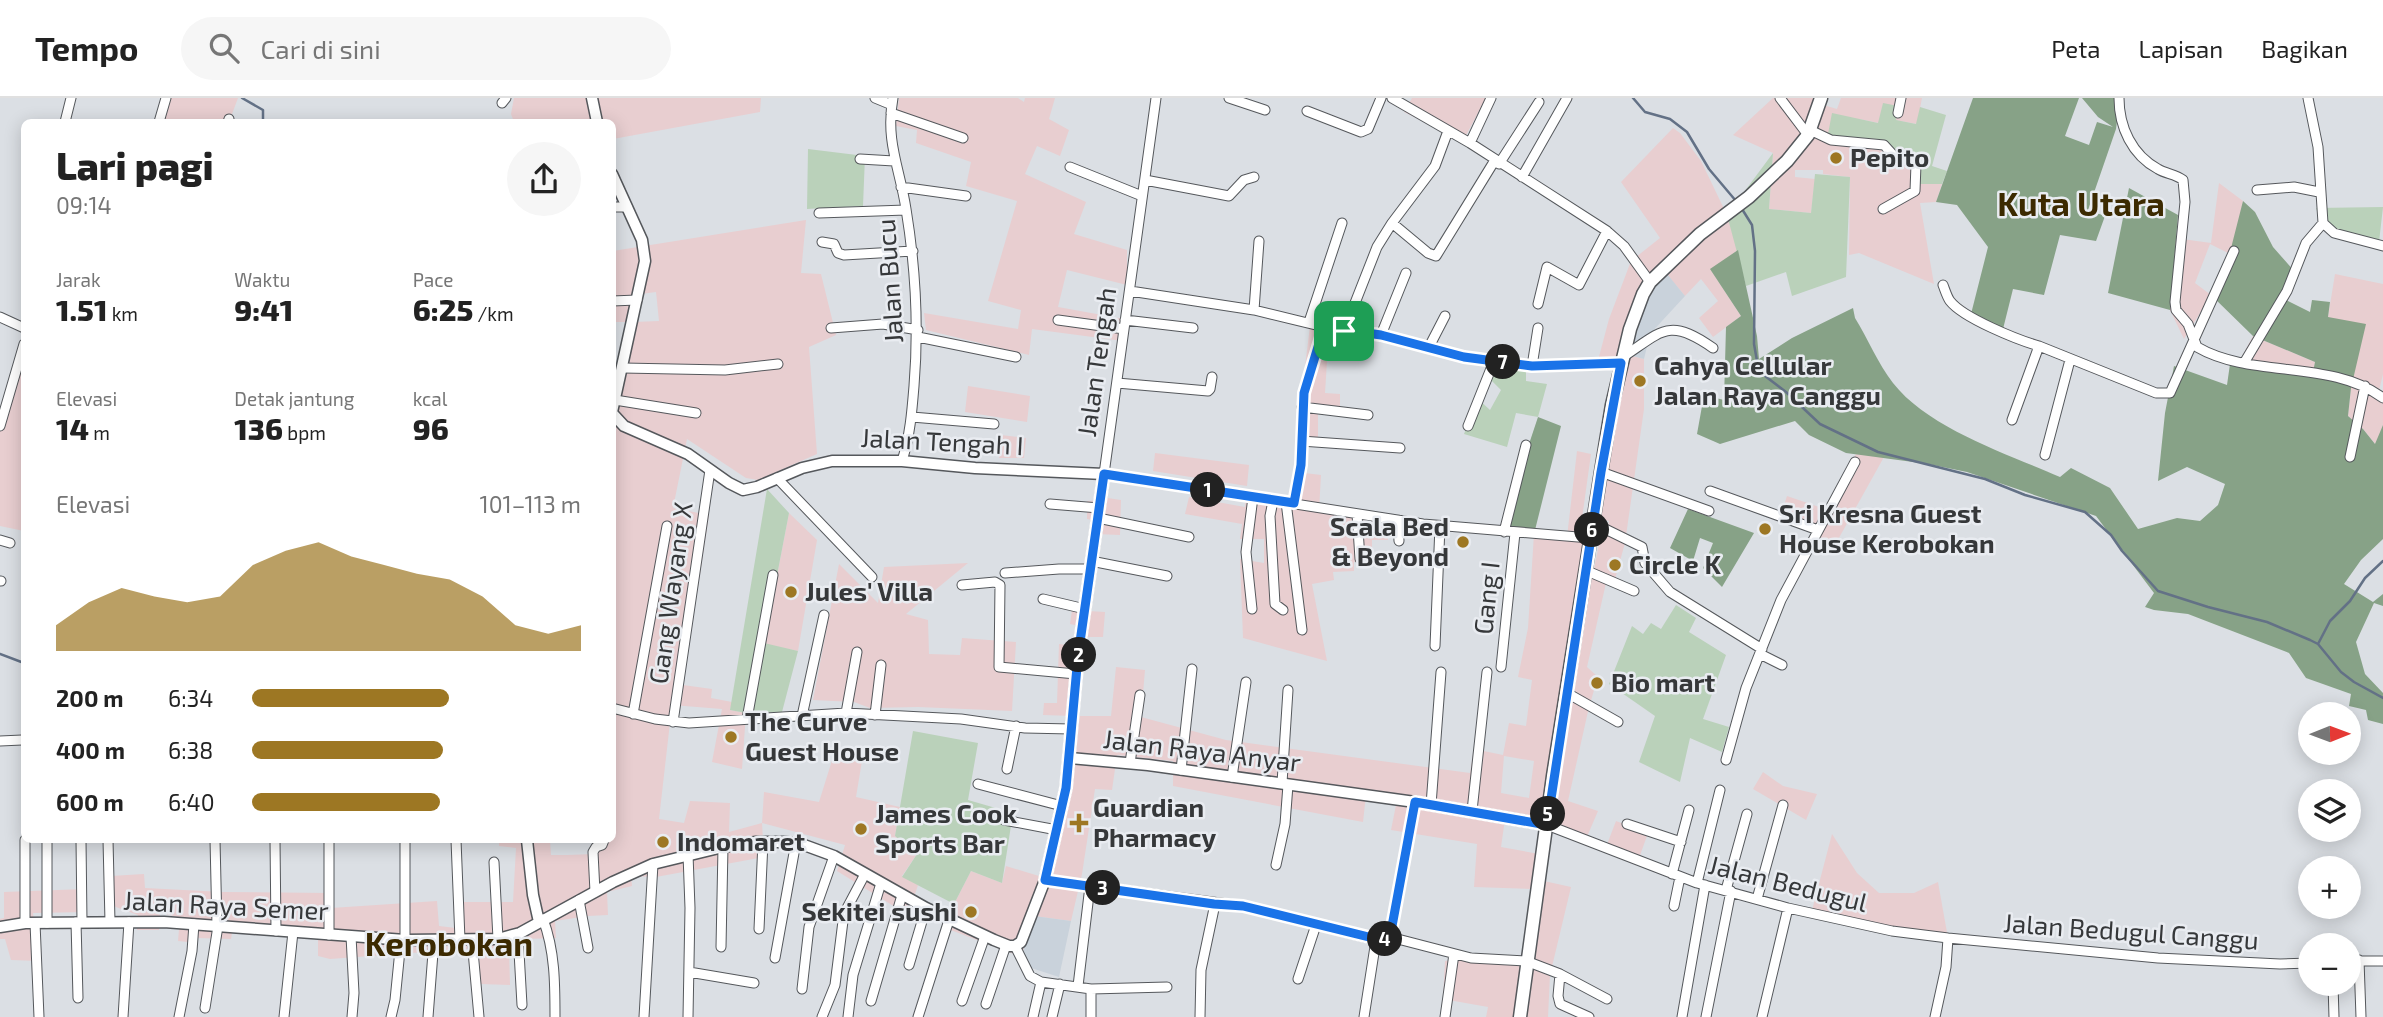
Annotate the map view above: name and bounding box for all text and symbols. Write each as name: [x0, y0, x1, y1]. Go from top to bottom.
search box: [181, 17, 671, 80]
text: Tempo: [35, 28, 139, 68]
icon: search: [205, 29, 243, 67]
text: Cari di sini: [261, 33, 381, 64]
text: Peta: [2051, 34, 2101, 63]
text: Lapisan: [2139, 34, 2223, 63]
text: Bagikan: [2261, 34, 2348, 63]
place label: Pepito: [1850, 141, 1929, 172]
text: Lari pagi: [56, 142, 214, 188]
button: share: [507, 142, 581, 216]
marker: Pepito: [1828, 150, 1844, 166]
district label: Kuta Utara: [1997, 183, 2165, 223]
text: 09:14: [56, 191, 112, 219]
street label: Jalan Bucu: [869, 218, 908, 344]
text: Jarak: [56, 268, 101, 291]
text: Waktu: [234, 268, 290, 291]
text: Pace: [413, 268, 454, 291]
street label: Jalan Tengah: [1070, 285, 1121, 438]
text: 1.51: [56, 291, 107, 327]
text: 9:41: [234, 291, 293, 327]
text: 6:25: [413, 291, 473, 327]
pin: [1314, 301, 1374, 361]
text: km: [107, 302, 138, 325]
text: /km: [473, 302, 514, 325]
icon: arrive: [1325, 312, 1363, 350]
pin: 7: [1486, 344, 1520, 380]
place label: Cahya Cellular Jalan Raya Canggu: [1654, 349, 1881, 411]
text: 7: [1497, 350, 1508, 373]
marker: Cahya Cellular Jalan Raya Canggu: [1632, 373, 1648, 389]
text: Elevasi: [56, 387, 117, 410]
text: Detak jantung: [234, 387, 354, 410]
text: kcal: [413, 387, 447, 410]
text: 14: [56, 410, 89, 446]
text: 136: [234, 410, 283, 446]
text: 96: [413, 410, 449, 446]
text: m: [89, 421, 110, 444]
text: bpm: [283, 421, 326, 444]
street label: Jalan Tengah I: [860, 421, 1024, 460]
pin: 1: [1190, 472, 1226, 508]
text: 1: [1203, 478, 1212, 501]
text: Elevasi: [56, 490, 130, 518]
text: 101–113 m: [480, 490, 581, 518]
place label: Sri Kresna Guest House Kerobokan: [1779, 497, 1995, 558]
street label: Gang Wayang X: [641, 500, 698, 686]
place label: Scala Bed & Beyond: [1330, 510, 1449, 572]
pin: 6: [1574, 512, 1610, 548]
text: 6: [1586, 518, 1597, 541]
marker: Sri Kresna Guest House Kerobokan: [1757, 521, 1773, 537]
marker: Scala Bed & Beyond: [1455, 534, 1471, 550]
place label: Circle K: [1629, 548, 1721, 579]
marker: Circle K: [1607, 557, 1623, 573]
street label: Gang I: [1466, 560, 1505, 636]
place label: Jules' Villa: [805, 575, 933, 606]
marker: Jules' Villa: [783, 584, 799, 600]
pin: 2: [1062, 638, 1096, 672]
text: 2: [1073, 643, 1084, 666]
place label: Bio mart: [1611, 666, 1716, 697]
marker: Bio mart: [1589, 675, 1605, 691]
text: 200 m: [56, 684, 124, 712]
text: 6:34: [168, 684, 214, 712]
north arrow: [2298, 702, 2361, 765]
map controls: [2298, 702, 2361, 996]
place label: The Curve Guest House: [745, 705, 899, 766]
street label: Jalan Raya Anyar: [1102, 722, 1303, 777]
marker: The Curve Guest House: [723, 729, 739, 745]
text: 400 m: [56, 736, 125, 764]
text: 6:38: [168, 736, 213, 764]
button: layers: [2298, 779, 2361, 842]
text: 600 m: [56, 788, 124, 816]
text: 6:40: [168, 788, 215, 816]
place label: Guardian Pharmacy: [1093, 791, 1217, 853]
pin: 5: [1530, 796, 1566, 832]
place label: James Cook Sports Bar: [875, 797, 1017, 858]
text: 5: [1542, 802, 1553, 825]
marker: Guardian Pharmacy: [1071, 815, 1087, 831]
marker: James Cook Sports Bar: [853, 821, 869, 837]
place label: Indomaret: [677, 825, 805, 856]
marker: Indomaret: [655, 834, 671, 850]
street label: Jalan Bedugul: [1706, 848, 1871, 917]
button: +: [2298, 856, 2361, 919]
pin: 3: [1086, 870, 1120, 906]
text: 3: [1097, 876, 1108, 899]
street label: Jalan Raya Semer: [123, 884, 330, 925]
place label: Sekitei sushi: [801, 895, 957, 926]
marker: Sekitei sushi: [963, 904, 979, 920]
street label: Jalan Bedugul Canggu: [2002, 906, 2260, 955]
pin: 4: [1368, 922, 1402, 956]
district label: Kerobokan: [365, 923, 533, 963]
text: 4: [1378, 927, 1391, 950]
button: −: [2298, 933, 2361, 996]

